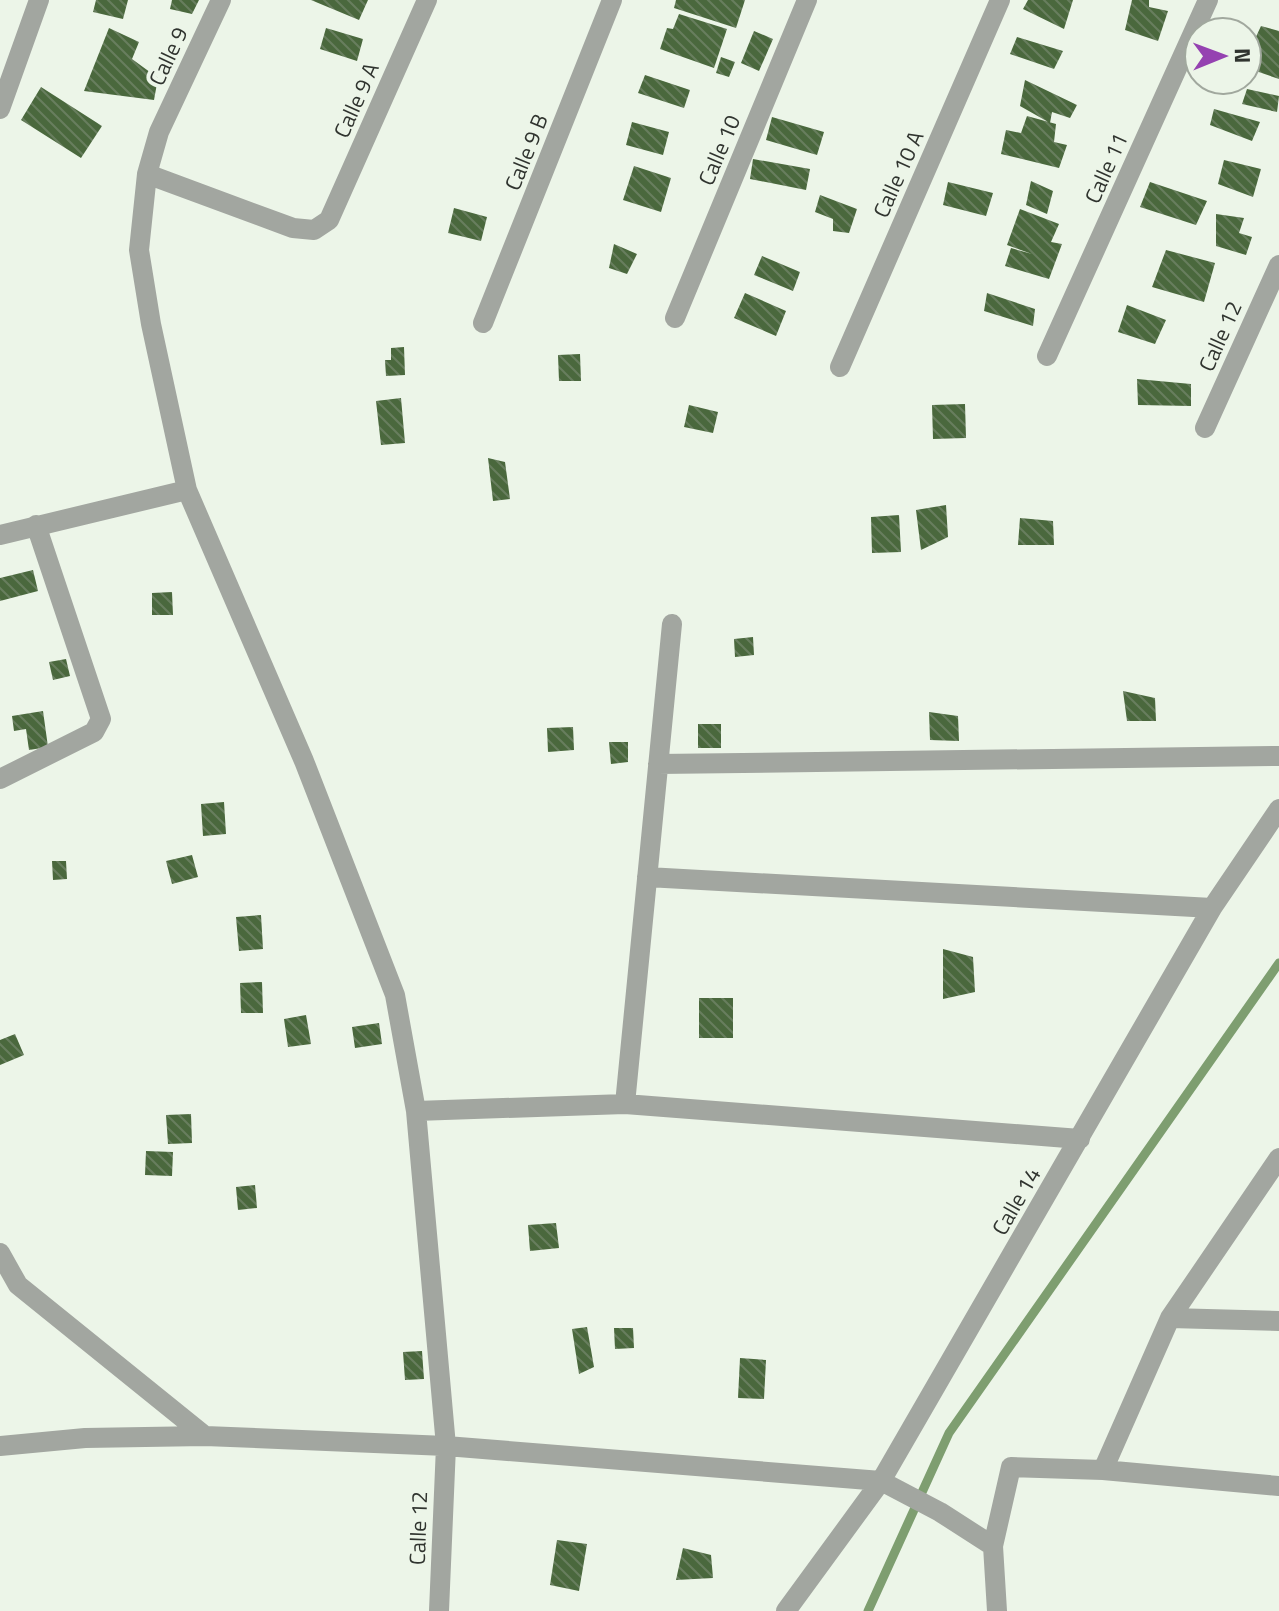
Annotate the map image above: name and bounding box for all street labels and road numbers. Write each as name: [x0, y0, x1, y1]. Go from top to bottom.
street label: Calle 9: [140, 21, 196, 91]
street label: Calle 9 A: [324, 57, 388, 143]
street label: Calle 9 B: [495, 109, 557, 195]
street label: Calle 10: [689, 109, 749, 191]
street label: Calle 10 A: [864, 125, 932, 223]
street label: Calle 11: [1075, 127, 1137, 209]
street label: Calle 12: [1189, 295, 1251, 377]
street label: Calle 14: [983, 1161, 1049, 1241]
street label: Calle 12: [400, 1491, 436, 1565]

